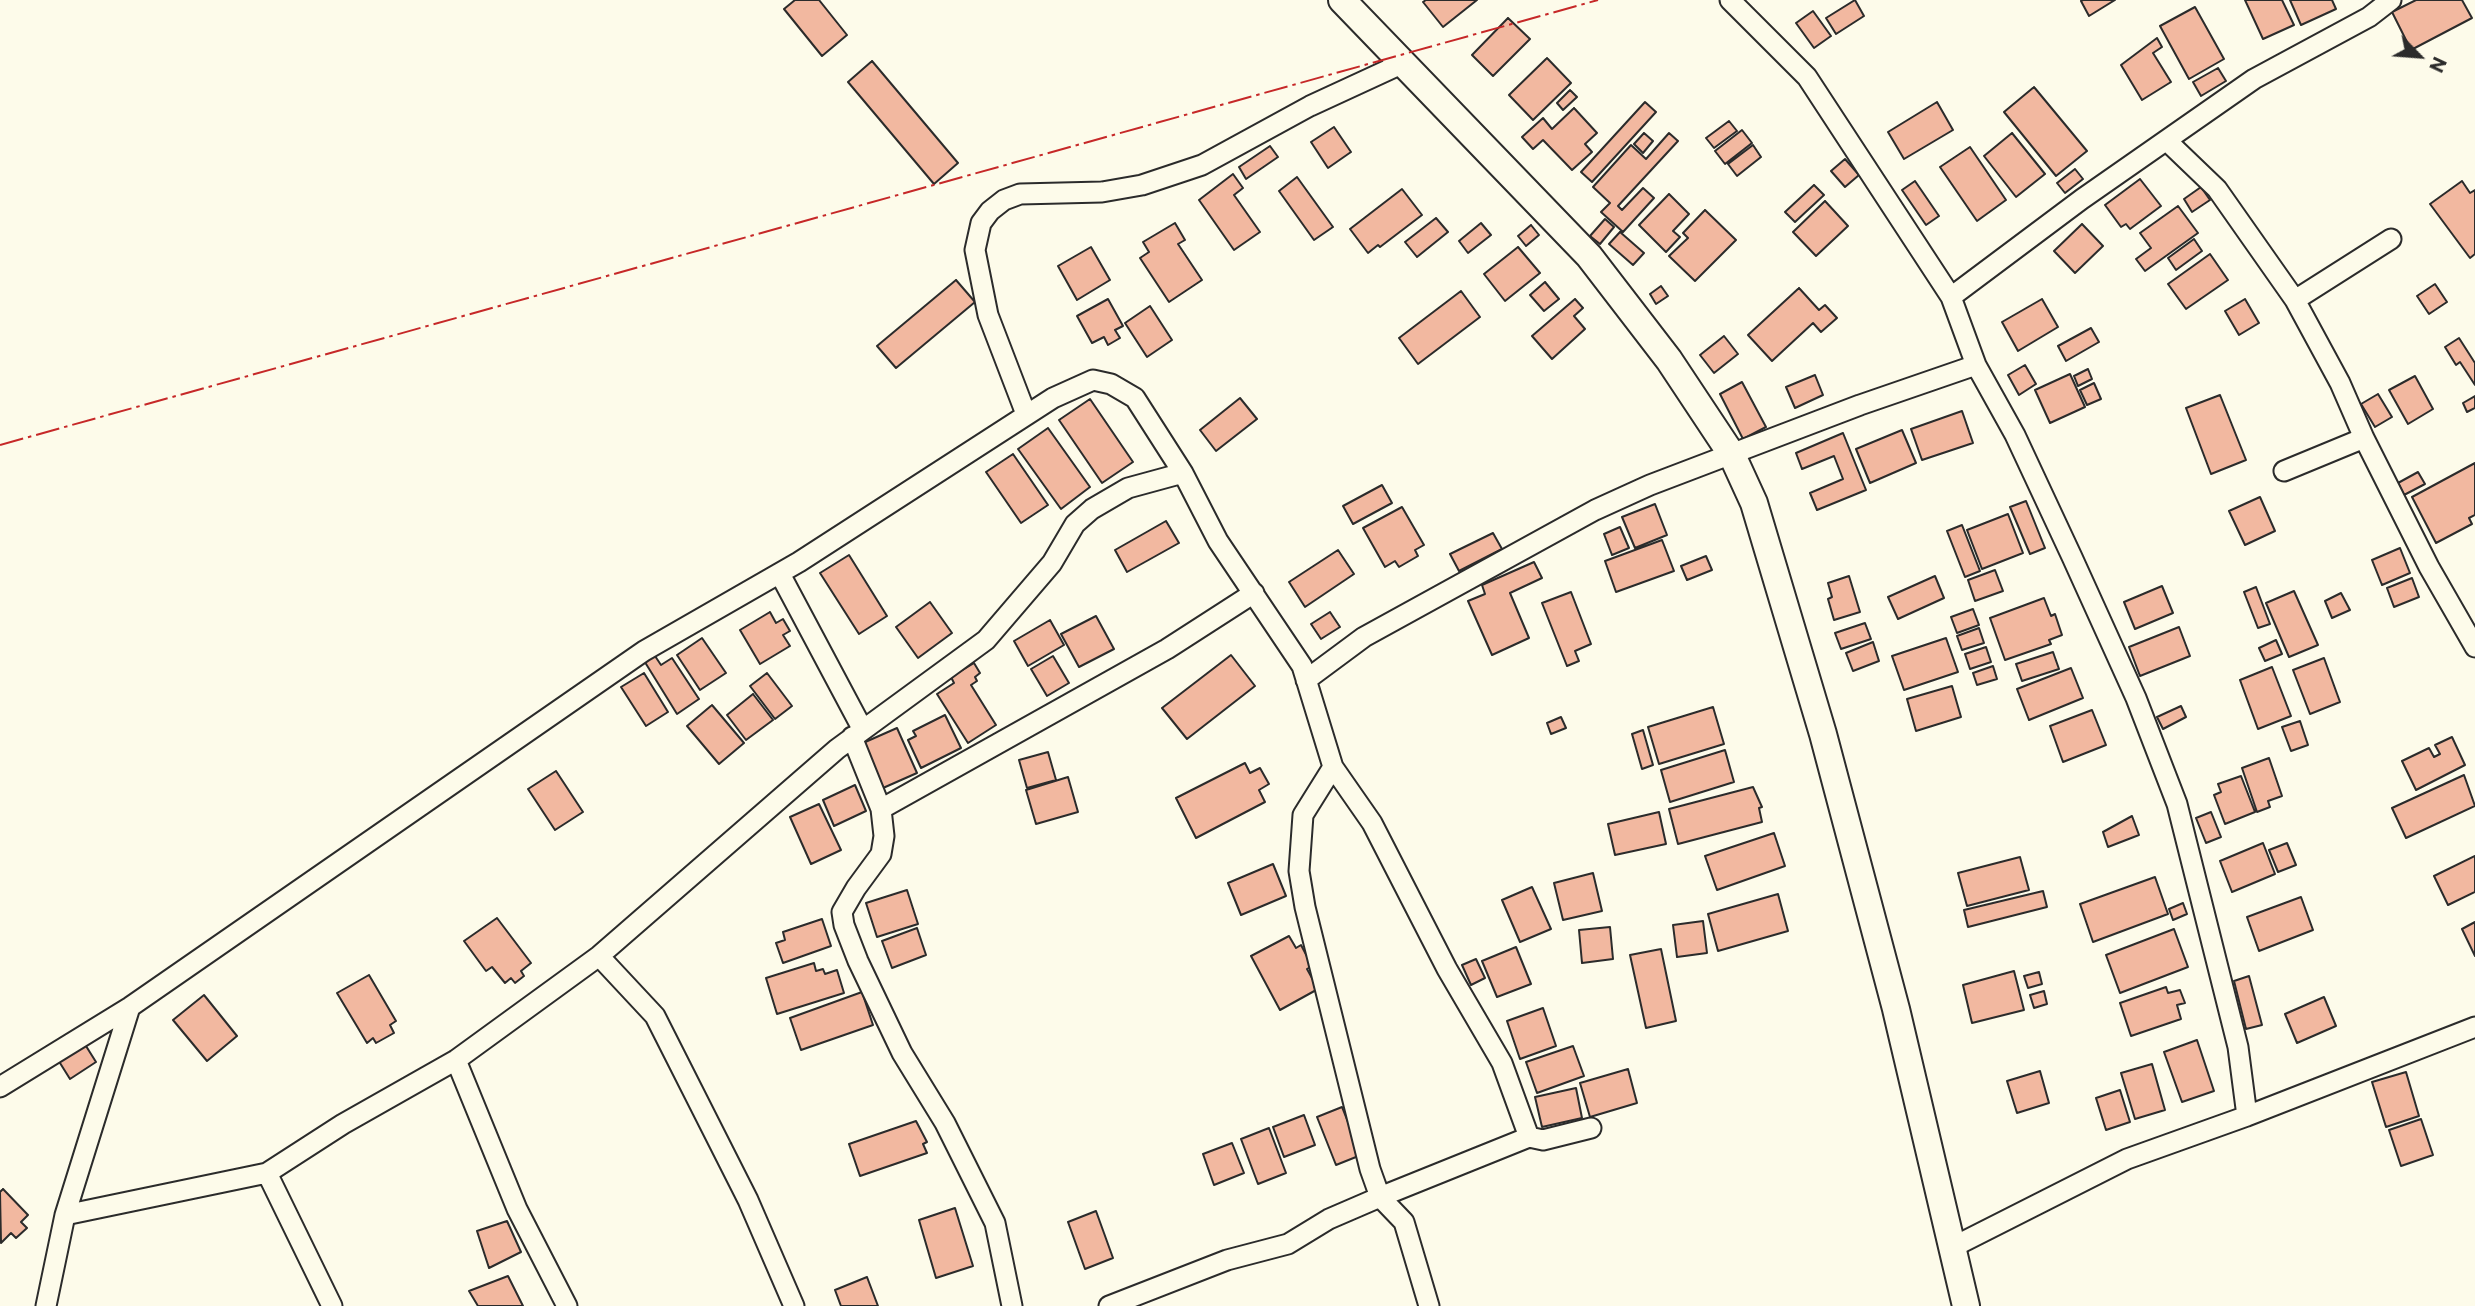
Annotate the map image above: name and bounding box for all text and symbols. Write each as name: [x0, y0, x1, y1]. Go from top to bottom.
north arrow: [2384, 21, 2454, 91]
text: N: [2425, 54, 2452, 76]

